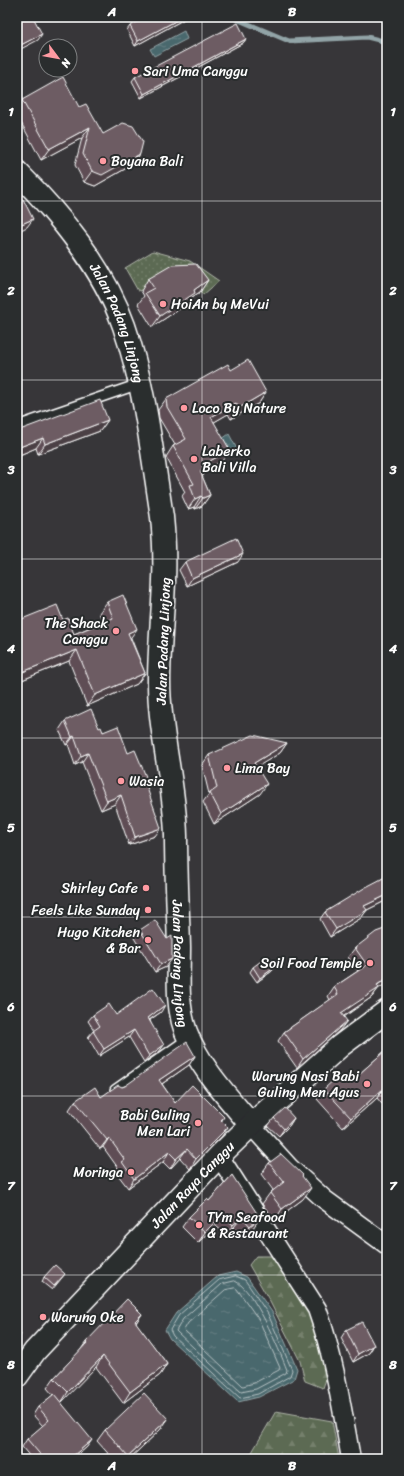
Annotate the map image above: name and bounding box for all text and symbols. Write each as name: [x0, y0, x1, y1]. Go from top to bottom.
text: A: [107, 0, 116, 23]
text: B: [288, 0, 297, 23]
north arrow: [38, 38, 78, 78]
text: N: [56, 54, 77, 72]
place label: Sari Uma Canggu: [143, 59, 248, 84]
marker: Sari Uma Canggu: [130, 66, 140, 76]
text: 1: [8, 100, 14, 123]
text: 1: [390, 100, 396, 123]
place label: Boyana Bali: [111, 149, 184, 174]
marker: Boyana Bali: [98, 156, 108, 166]
street label: Jalan Padang Linjong: [82, 257, 151, 386]
text: 2: [6, 279, 15, 302]
text: 2: [388, 279, 397, 302]
place label: HoiAn by MeVui: [171, 292, 270, 317]
marker: HoiAn by MeVui: [158, 299, 168, 309]
place label: Loco By Nature: [192, 396, 286, 421]
marker: Loco By Nature: [179, 403, 189, 413]
place label: Laberko Bali Villa: [202, 439, 257, 480]
marker: Laberko Bali Villa: [189, 454, 199, 464]
text: 3: [6, 458, 15, 481]
text: 3: [388, 458, 397, 481]
street label: Jalan Padang Linjong: [149, 577, 178, 706]
place label: The Shack Canggu: [44, 611, 109, 652]
marker: The Shack Canggu: [111, 626, 121, 636]
text: 4: [6, 637, 16, 660]
text: 4: [388, 637, 398, 660]
place label: Lima Bay: [235, 756, 291, 781]
marker: Lima Bay: [222, 763, 232, 773]
place label: Wasia: [129, 769, 164, 794]
marker: Wasia: [116, 776, 126, 786]
text: 5: [7, 816, 15, 839]
text: 5: [389, 816, 397, 839]
place label: Shirley Cafe: [61, 876, 138, 901]
marker: Shirley Cafe: [141, 883, 151, 893]
place label: Feels Like Sunday: [31, 898, 141, 923]
street label: Jalan Padang Linjong: [164, 898, 196, 1030]
marker: Feels Like Sunday: [143, 905, 153, 915]
place label: Hugo Kitchen & Bar: [57, 920, 141, 961]
marker: Hugo Kitchen & Bar: [143, 935, 153, 945]
place label: Soil Food Temple: [260, 951, 362, 976]
marker: Soil Food Temple: [365, 958, 375, 968]
text: 6: [6, 995, 15, 1018]
text: 6: [388, 995, 397, 1018]
place label: Warung Nasi Babi Guling Men Agus: [252, 1064, 360, 1105]
marker: Warung Nasi Babi Guling Men Agus: [362, 1079, 372, 1089]
place label: Babi Guling Men Lari: [120, 1103, 191, 1144]
marker: Babi Guling Men Lari: [193, 1118, 203, 1128]
street label: Jalan Raya Canggu: [144, 1135, 241, 1235]
place label: Moringa: [73, 1160, 123, 1185]
marker: Moringa: [126, 1167, 136, 1177]
text: 7: [7, 1174, 16, 1197]
text: 7: [389, 1174, 398, 1197]
place label: TYm Seafood & Restaurant: [207, 1205, 289, 1246]
marker: TYm Seafood & Restaurant: [194, 1220, 204, 1230]
place label: Warung Oke: [51, 1305, 124, 1330]
marker: Warung Oke: [38, 1312, 48, 1322]
text: 8: [6, 1353, 15, 1376]
text: 8: [388, 1353, 397, 1376]
text: A: [107, 1454, 116, 1476]
text: B: [288, 1454, 297, 1476]

